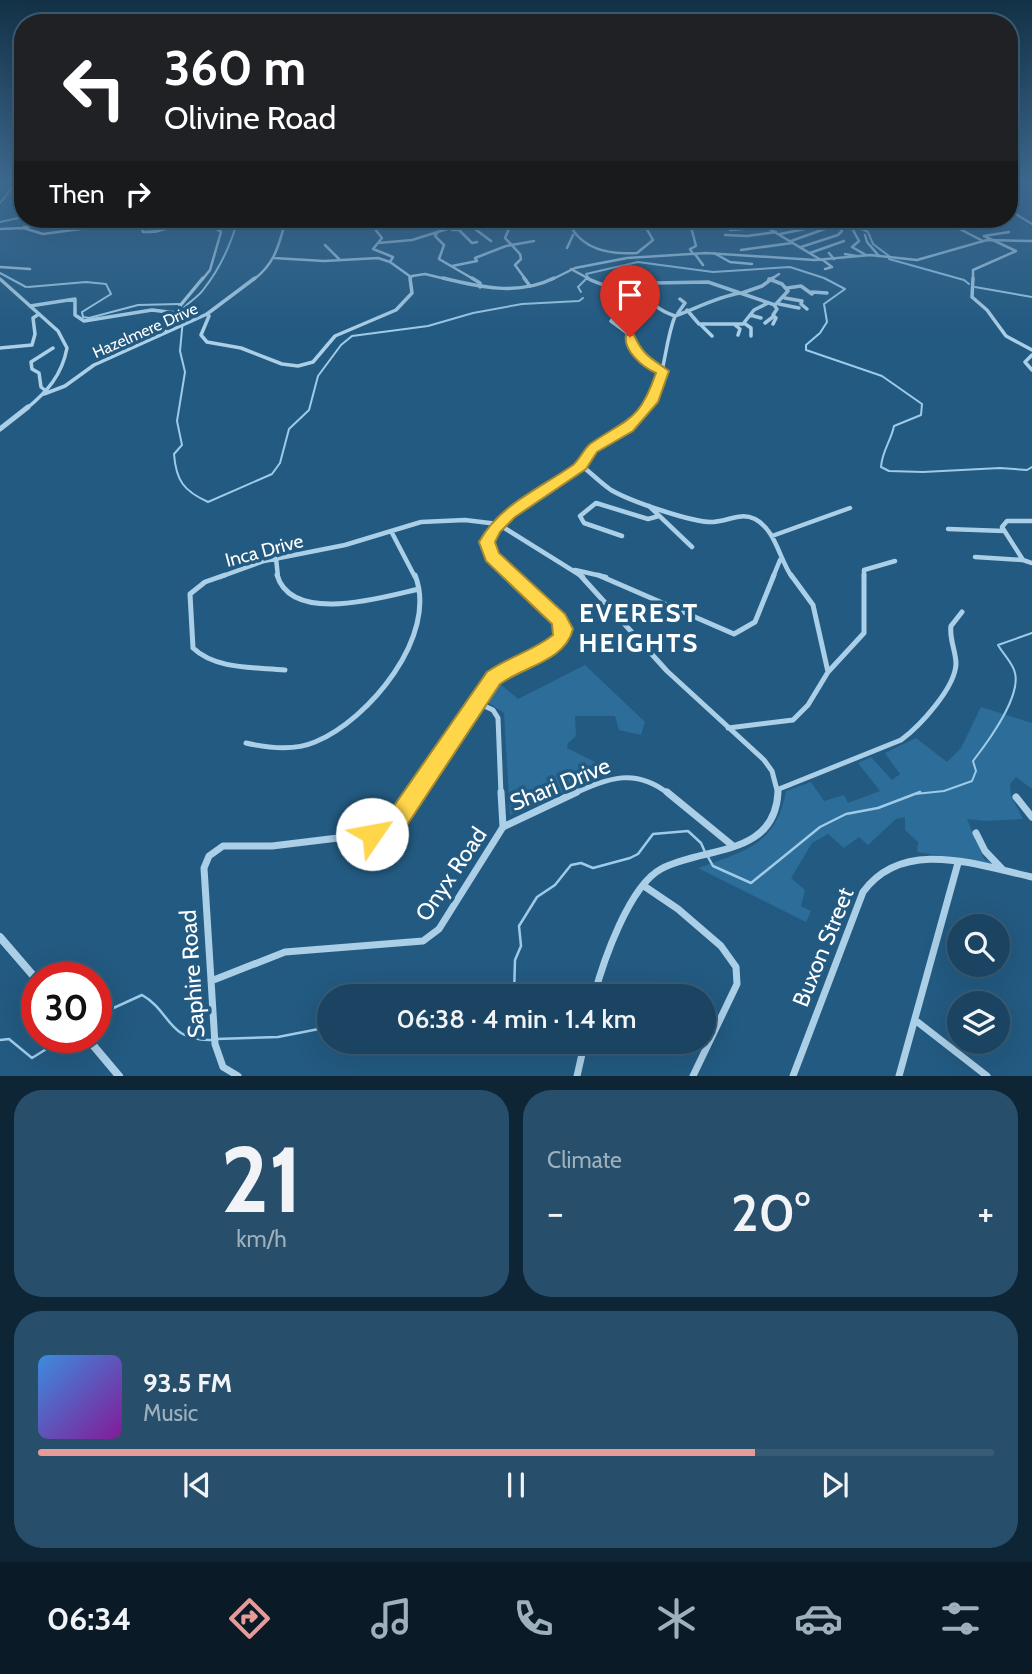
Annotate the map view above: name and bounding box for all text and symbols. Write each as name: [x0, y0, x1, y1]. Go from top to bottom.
text: 360 m: [164, 38, 306, 97]
icon: left: [49, 42, 140, 133]
text: Olivine Road: [164, 98, 336, 137]
icon: right: [119, 175, 157, 213]
text: Then: [49, 178, 105, 210]
pin: [600, 265, 660, 337]
icon: arrive: [611, 276, 649, 314]
street label: Hazelmere Drive: [90, 299, 201, 362]
street label: Inca Drive: [223, 529, 306, 572]
district label: EVEREST HEIGHTS: [579, 597, 699, 659]
street label: Shari Drive: [506, 751, 614, 817]
position arrow: [335, 797, 409, 871]
street label: Onyx Road: [409, 822, 493, 926]
street label: Buxon Street: [786, 883, 860, 1011]
street label: Saphire Road: [174, 909, 210, 1039]
map controls: [947, 914, 1010, 1054]
button: search: [947, 914, 1010, 977]
speed limit sign: 30: [21, 962, 112, 1053]
button: layers: [947, 991, 1010, 1054]
text: 06:38 · 4 min · 1.4 km: [397, 1003, 636, 1035]
text: 21: [221, 1124, 302, 1235]
text: Climate: [547, 1146, 622, 1174]
text: 20°: [731, 1181, 810, 1244]
text: −: [547, 1189, 564, 1236]
text: +: [977, 1189, 994, 1236]
text: km/h: [236, 1225, 287, 1253]
text: 93.5 FM: [143, 1367, 232, 1399]
text: Music: [143, 1399, 198, 1427]
icon: previous: [178, 1466, 216, 1504]
icon: pause: [497, 1466, 535, 1504]
icon: next: [816, 1466, 854, 1504]
icon: directions: [225, 1594, 274, 1643]
icon: music: [367, 1594, 416, 1643]
icon: phone: [509, 1594, 558, 1643]
icon: climate: [652, 1594, 701, 1643]
icon: car: [794, 1594, 843, 1643]
icon: filters: [936, 1594, 985, 1643]
text: 06:34: [47, 1599, 131, 1638]

